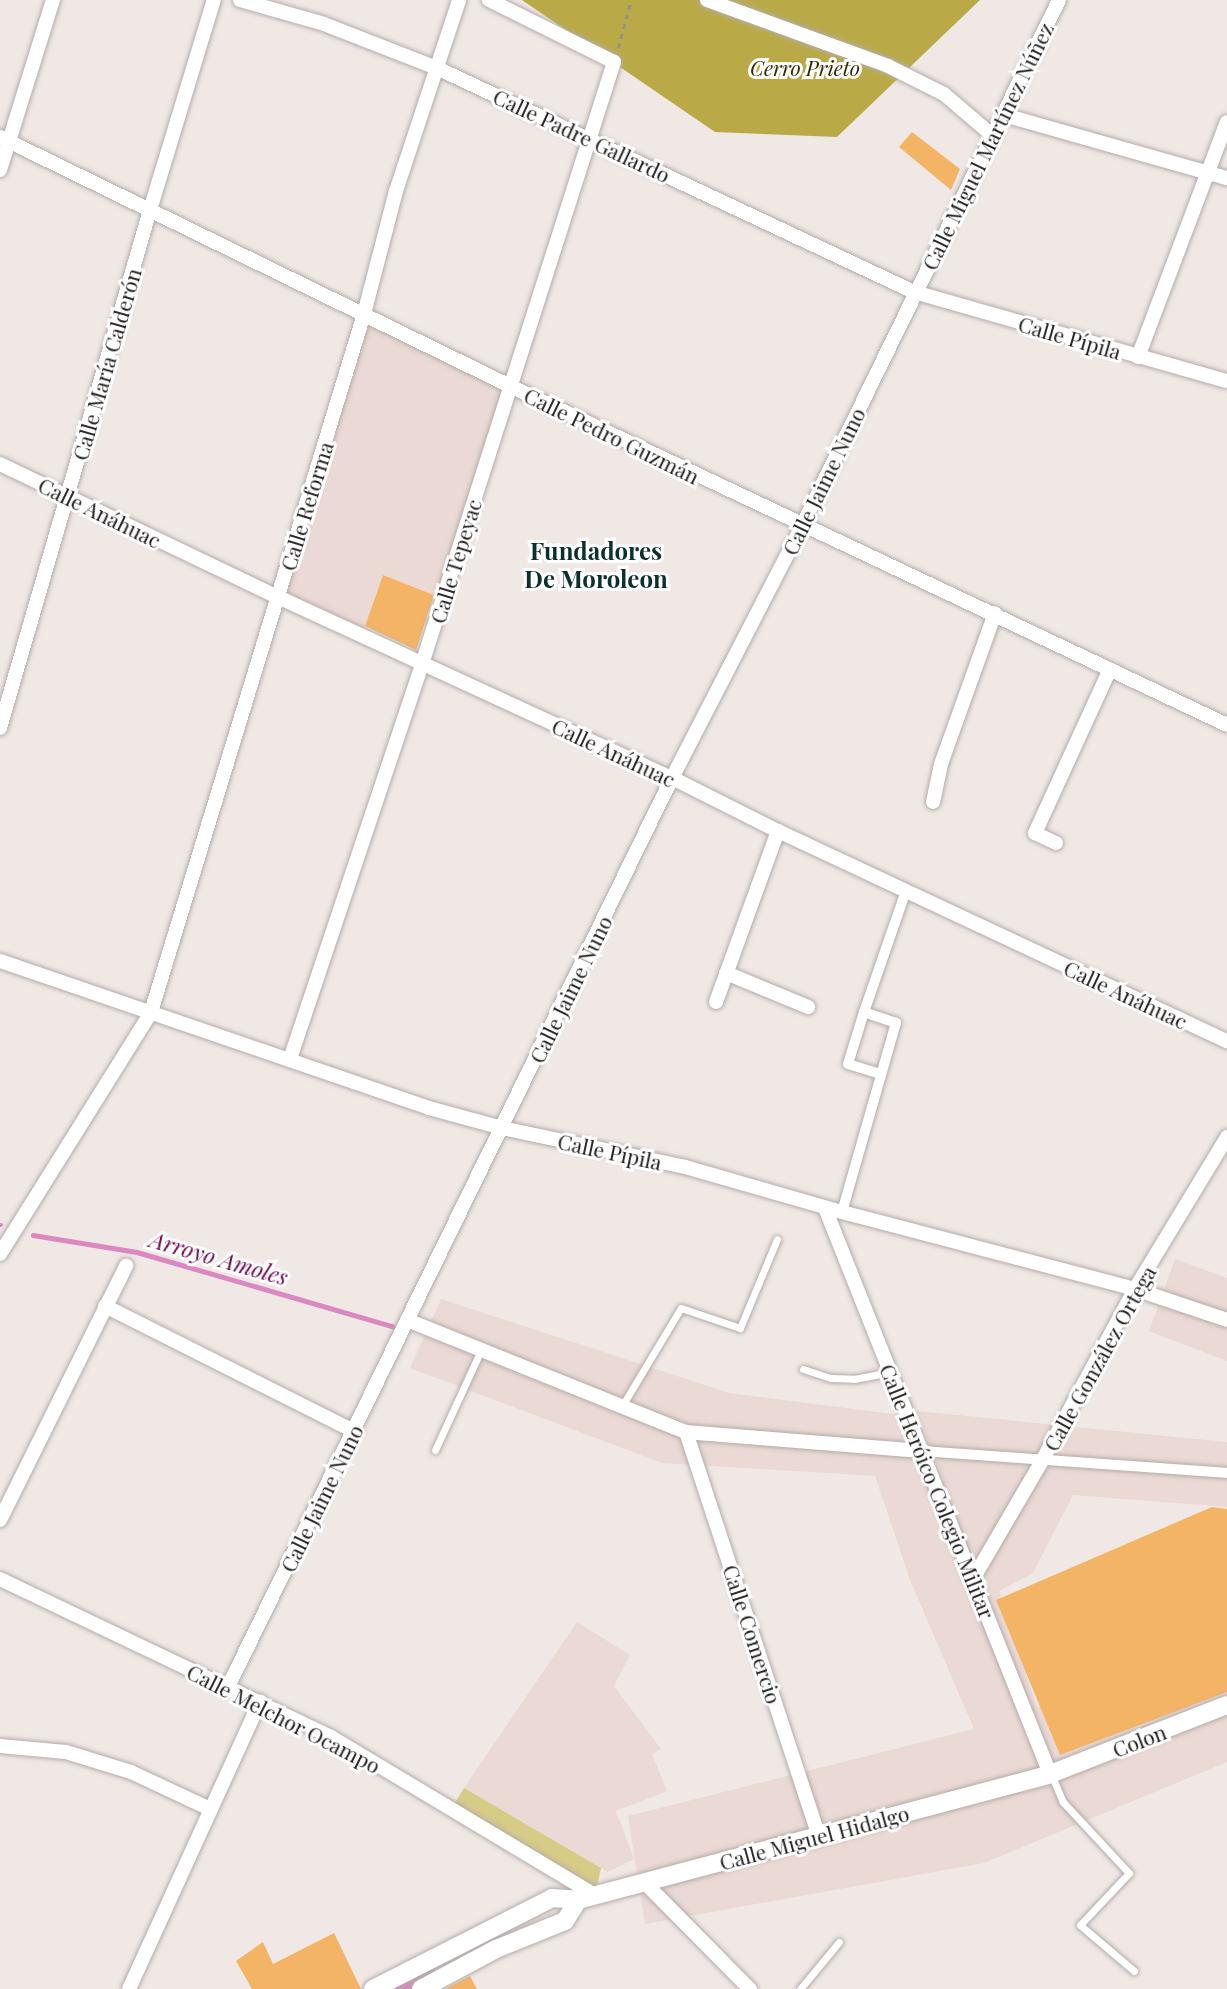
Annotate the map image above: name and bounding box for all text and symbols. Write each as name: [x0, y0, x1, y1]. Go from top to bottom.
street label: Calle Miguel Martínez Núñez: [916, 18, 1058, 274]
park label: Cerro Prieto: [750, 54, 860, 80]
street label: Calle Padre Gallardo: [490, 83, 674, 187]
street label: Calle María Calderón: [66, 265, 146, 463]
street label: Calle Pípila: [1016, 310, 1124, 364]
street label: Calle Pedro Guzmán: [520, 382, 704, 488]
street label: Calle Jaime Nuno: [776, 403, 870, 559]
street label: Calle Reforma: [274, 439, 338, 573]
street label: Calle Anáhuac: [34, 471, 166, 553]
street label: Calle Tepeyac: [424, 496, 486, 626]
district label: Fundadores De Moroleon: [524, 537, 668, 593]
street label: Calle Anáhuac: [548, 712, 680, 792]
street label: Calle Jaime Nuno: [523, 911, 617, 1067]
street label: Calle Anáhuac: [1060, 954, 1192, 1034]
street label: Calle Pípila: [556, 1128, 664, 1174]
water label: Arroyo Amoles: [147, 1225, 291, 1291]
street label: Calle González Ortega: [1038, 1261, 1160, 1455]
street label: Calle Heróico Colegio Militar: [875, 1360, 1001, 1622]
street label: Calle Jaime Nuno: [274, 1420, 368, 1576]
street label: Calle Comercio: [719, 1561, 787, 1707]
street label: Calle Melchor Ocampo: [183, 1658, 385, 1778]
street label: Colon: [1109, 1718, 1169, 1762]
street label: Calle Miguel Hidalgo: [716, 1800, 912, 1874]

